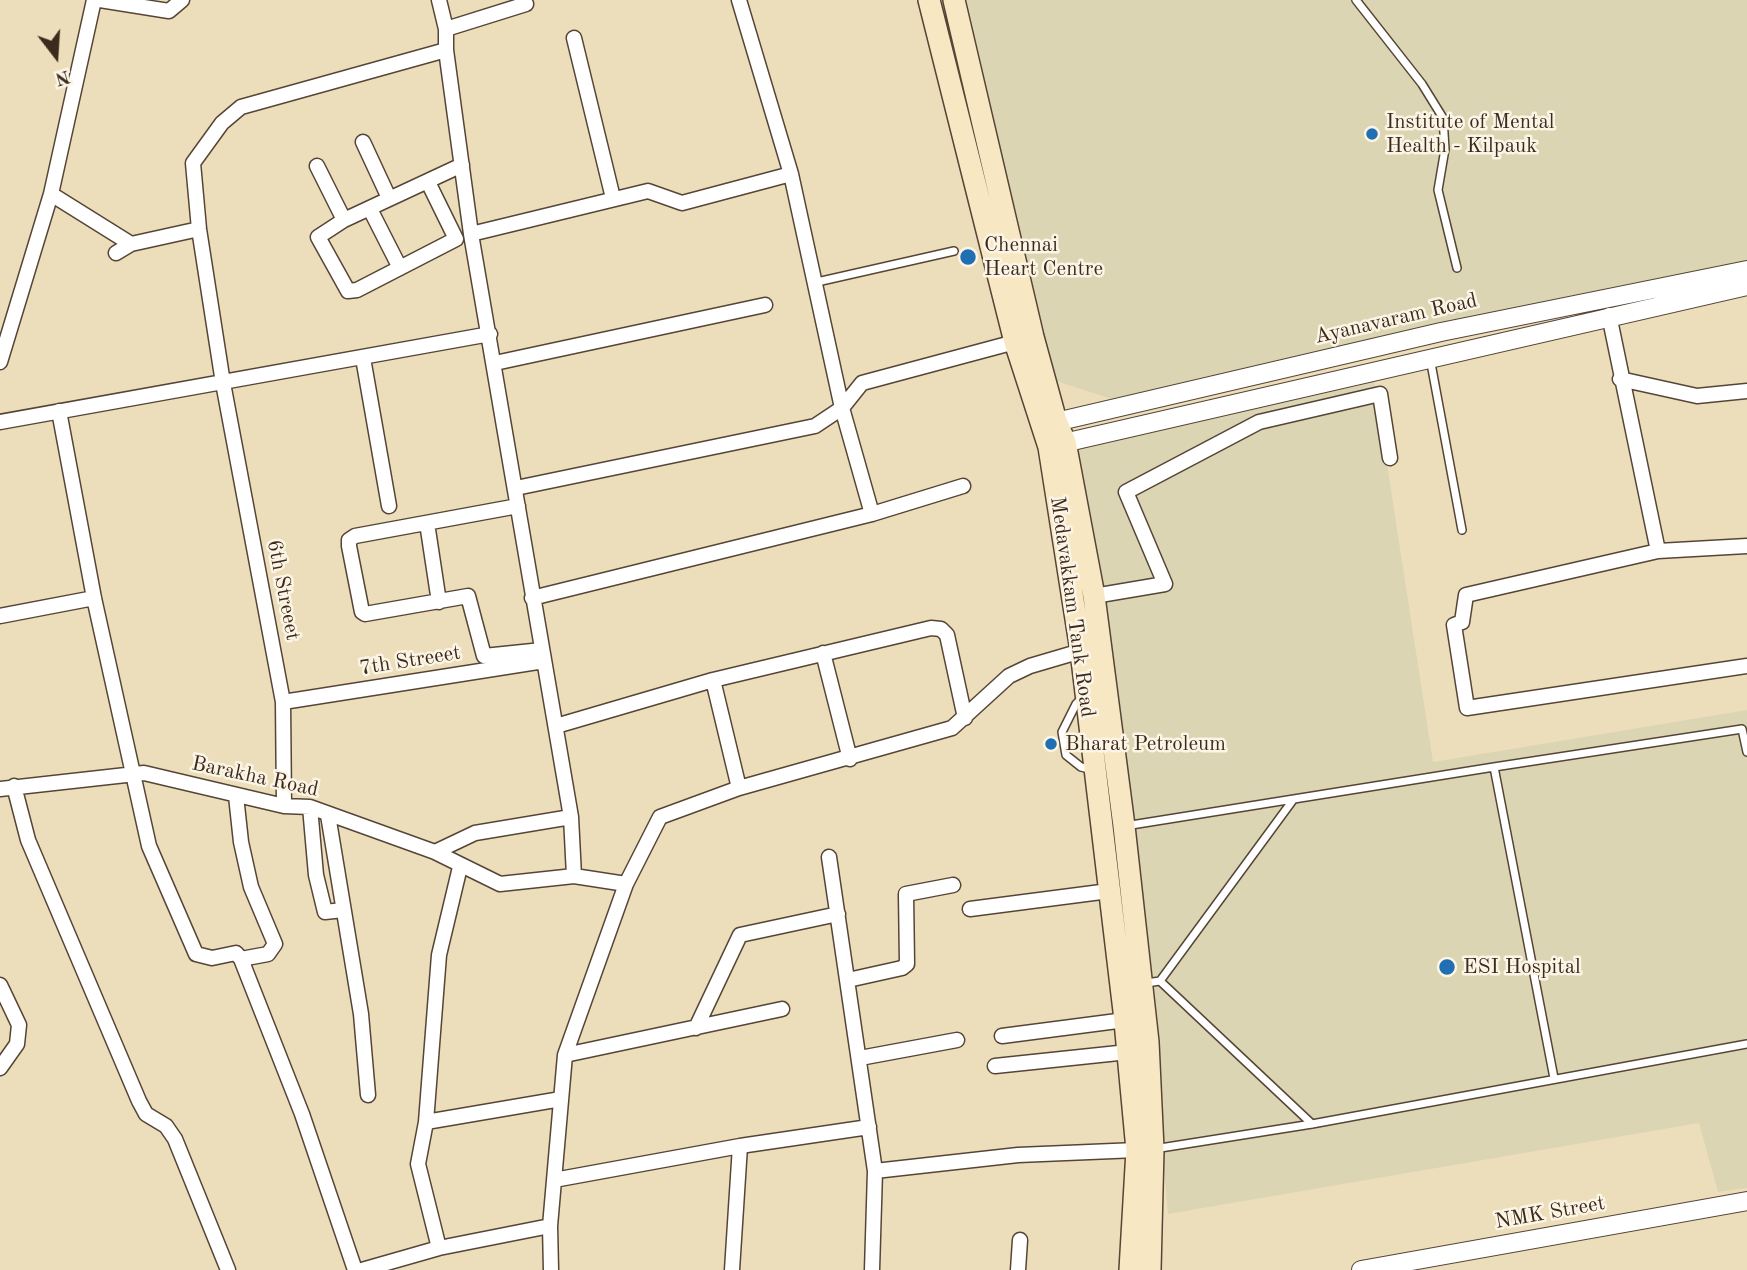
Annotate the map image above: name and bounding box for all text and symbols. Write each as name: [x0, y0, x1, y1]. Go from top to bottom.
north arrow: [21, 21, 91, 91]
text: N: [53, 65, 72, 88]
place label: Institute of Mental Health - Kilpauk: [1386, 109, 1554, 159]
marker: Institute of Mental Health - Kilpauk: [1364, 126, 1380, 142]
place label: Chennai Heart Centre: [984, 232, 1103, 282]
marker: Chennai Heart Centre: [958, 247, 978, 267]
street label: Ayanavaram Road: [1312, 288, 1480, 350]
street label: Medavakkam Tank Road: [1044, 495, 1100, 719]
street label: 6th Streeet: [261, 537, 305, 643]
street label: 7th Streeet: [358, 641, 462, 681]
place label: Bharat Petroleum: [1065, 731, 1226, 757]
marker: Bharat Petroleum: [1043, 736, 1059, 752]
street label: Barakha Road: [189, 751, 321, 803]
place label: ESI Hospital: [1463, 954, 1581, 980]
marker: ESI Hospital: [1437, 957, 1457, 977]
street label: NMK Street: [1493, 1191, 1607, 1235]

